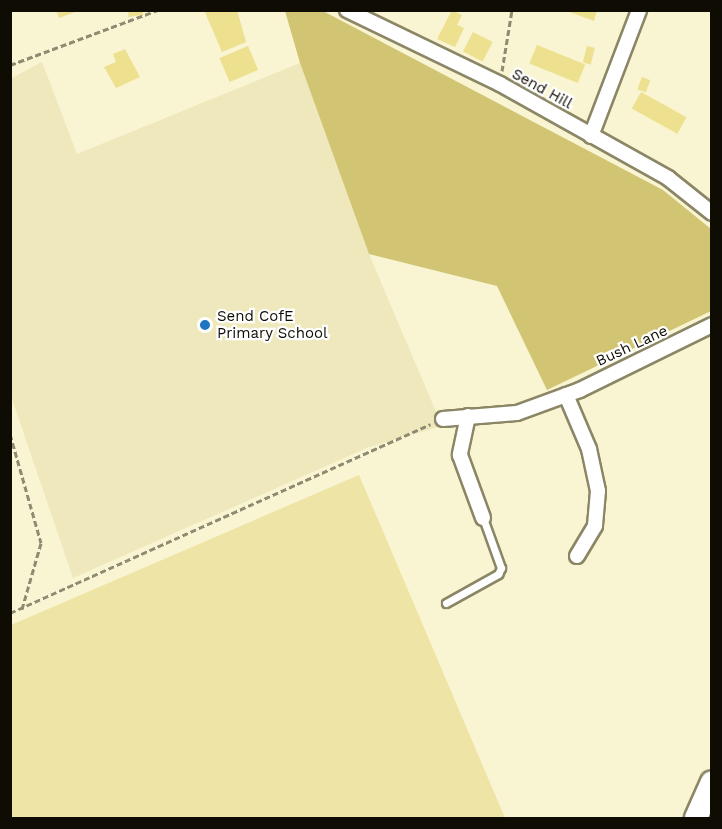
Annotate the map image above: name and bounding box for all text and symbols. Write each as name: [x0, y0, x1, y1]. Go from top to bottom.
street label: Send Hill: [509, 65, 575, 113]
place label: Send CofE Primary School: [217, 307, 328, 342]
marker: Send CofE Primary School: [198, 318, 212, 332]
street label: Bush Lane: [593, 322, 671, 370]

